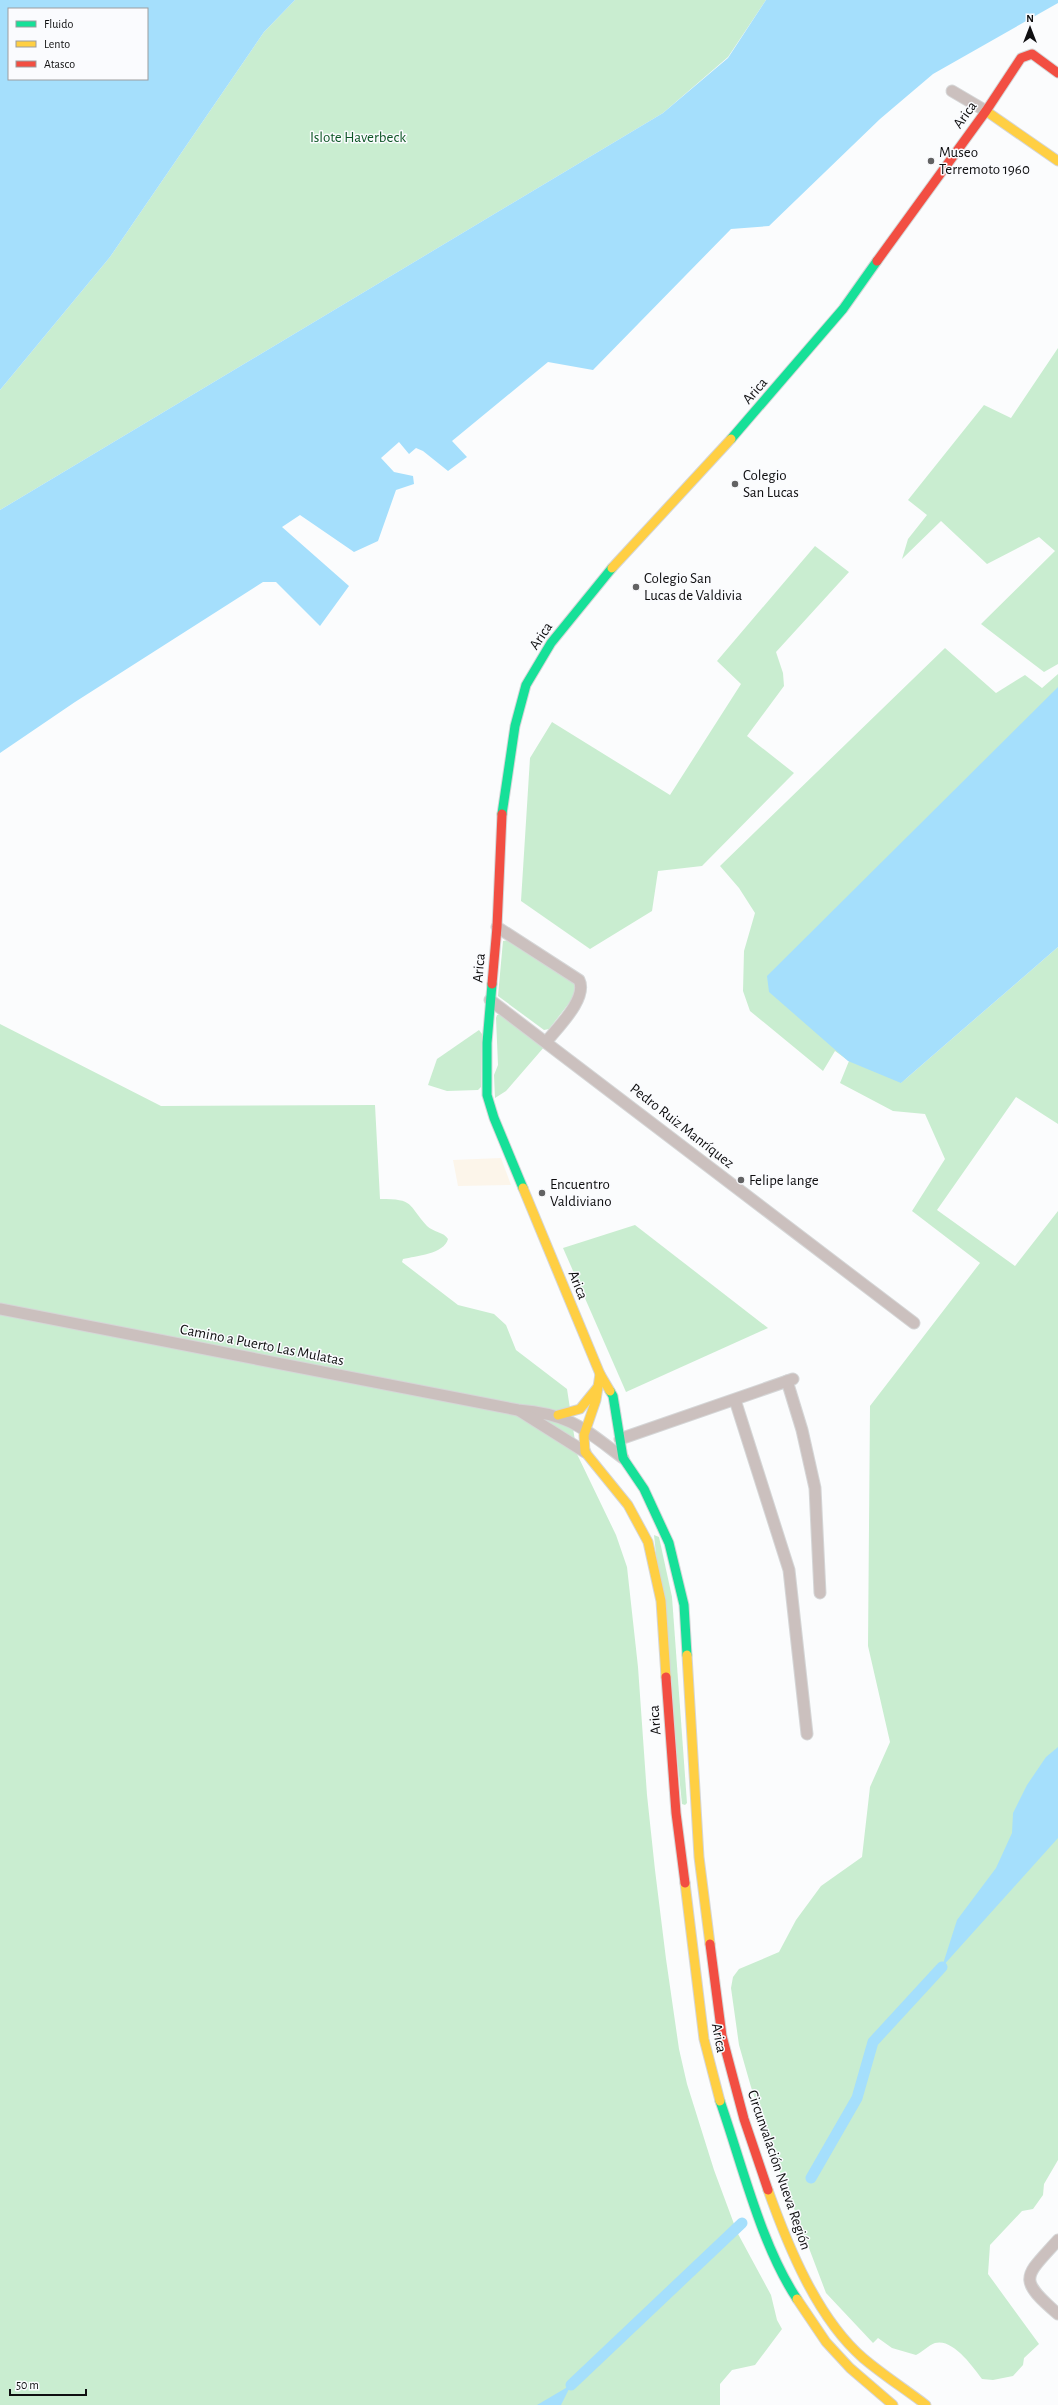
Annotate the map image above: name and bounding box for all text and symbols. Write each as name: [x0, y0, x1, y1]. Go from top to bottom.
legend: [8, 8, 148, 80]
north arrow: [1010, 8, 1050, 48]
text: N: [1026, 13, 1034, 24]
text: Fluido: [44, 18, 73, 30]
text: Lento: [44, 38, 70, 50]
text: Atasco: [44, 58, 75, 70]
street label: Arica: [950, 99, 980, 131]
park label: Islote Haverbeck: [310, 130, 406, 145]
place label: Museo Terremoto 1960: [939, 145, 1030, 177]
marker: Museo Terremoto 1960: [926, 156, 936, 166]
street label: Arica: [740, 375, 770, 407]
place label: Colegio San Lucas: [743, 468, 799, 500]
marker: Colegio San Lucas: [730, 479, 740, 489]
place label: Colegio San Lucas de Valdivia: [644, 571, 742, 603]
marker: Colegio San Lucas de Valdivia: [631, 582, 641, 592]
street label: Arica: [527, 620, 556, 652]
street label: Arica: [470, 953, 488, 983]
street label: Pedro Ruiz Manríquez: [627, 1081, 737, 1171]
place label: Felipe lange: [749, 1173, 819, 1188]
marker: Felipe lange: [736, 1175, 746, 1185]
place label: Encuentro Valdiviano: [550, 1177, 612, 1209]
marker: Encuentro Valdiviano: [537, 1188, 547, 1198]
street label: Arica: [566, 1268, 591, 1302]
street label: Camino a Puerto Las Mulatas: [179, 1322, 345, 1368]
street label: Arica: [646, 1705, 664, 1735]
street label: Arica: [709, 2022, 729, 2054]
street label: Circunvalación Nueva Región: [745, 2088, 813, 2252]
scale bar: [10, 2371, 86, 2397]
text: 50 m: [16, 2379, 39, 2391]

